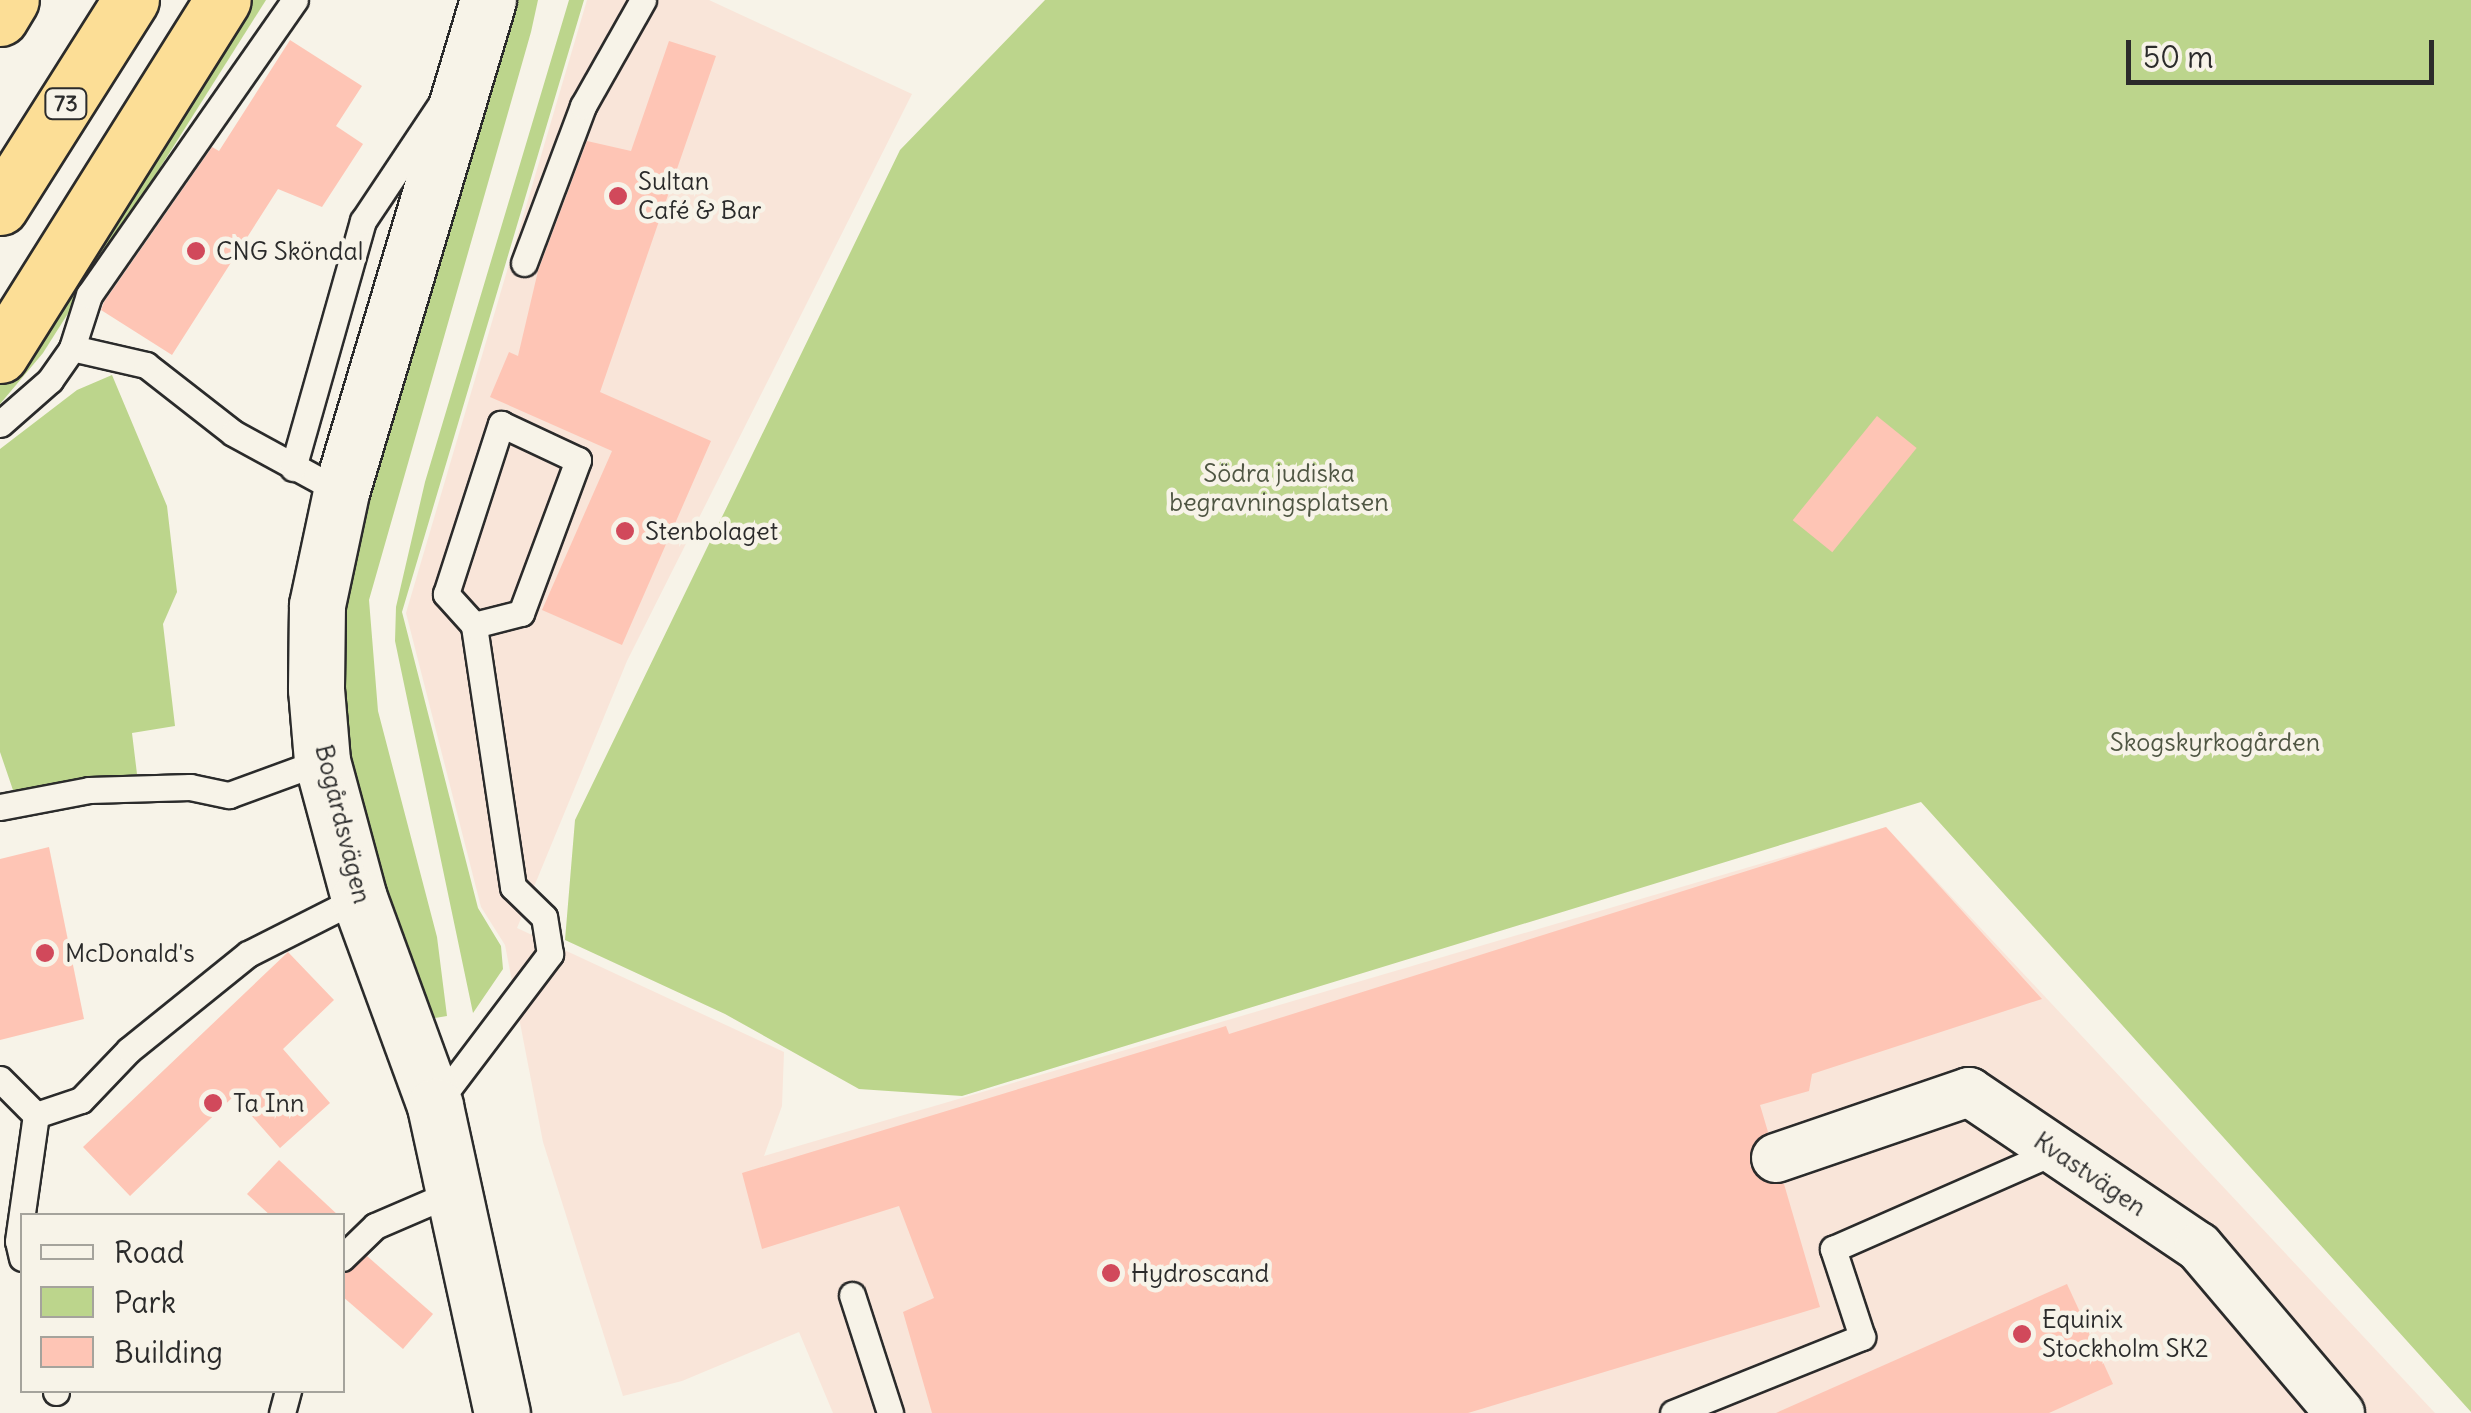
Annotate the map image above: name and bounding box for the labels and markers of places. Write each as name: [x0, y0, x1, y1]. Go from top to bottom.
place label: Sultan Café & Bar: [638, 167, 761, 226]
marker: Sultan Café & Bar: [607, 185, 629, 207]
place label: CNG Sköndal: [216, 236, 363, 266]
marker: CNG Sköndal: [185, 240, 207, 262]
place label: Stenbolaget: [645, 516, 778, 546]
marker: Stenbolaget: [614, 520, 636, 542]
place label: McDonald's: [65, 938, 194, 968]
marker: McDonald's: [34, 942, 56, 964]
place label: Ta Inn: [233, 1088, 304, 1118]
marker: Ta Inn: [202, 1092, 224, 1114]
place label: Hydroscand: [1131, 1258, 1269, 1288]
marker: Hydroscand: [1100, 1262, 1122, 1284]
place label: Equinix Stockholm SK2: [2042, 1305, 2208, 1364]
marker: Equinix Stockholm SK2: [2011, 1323, 2033, 1345]

